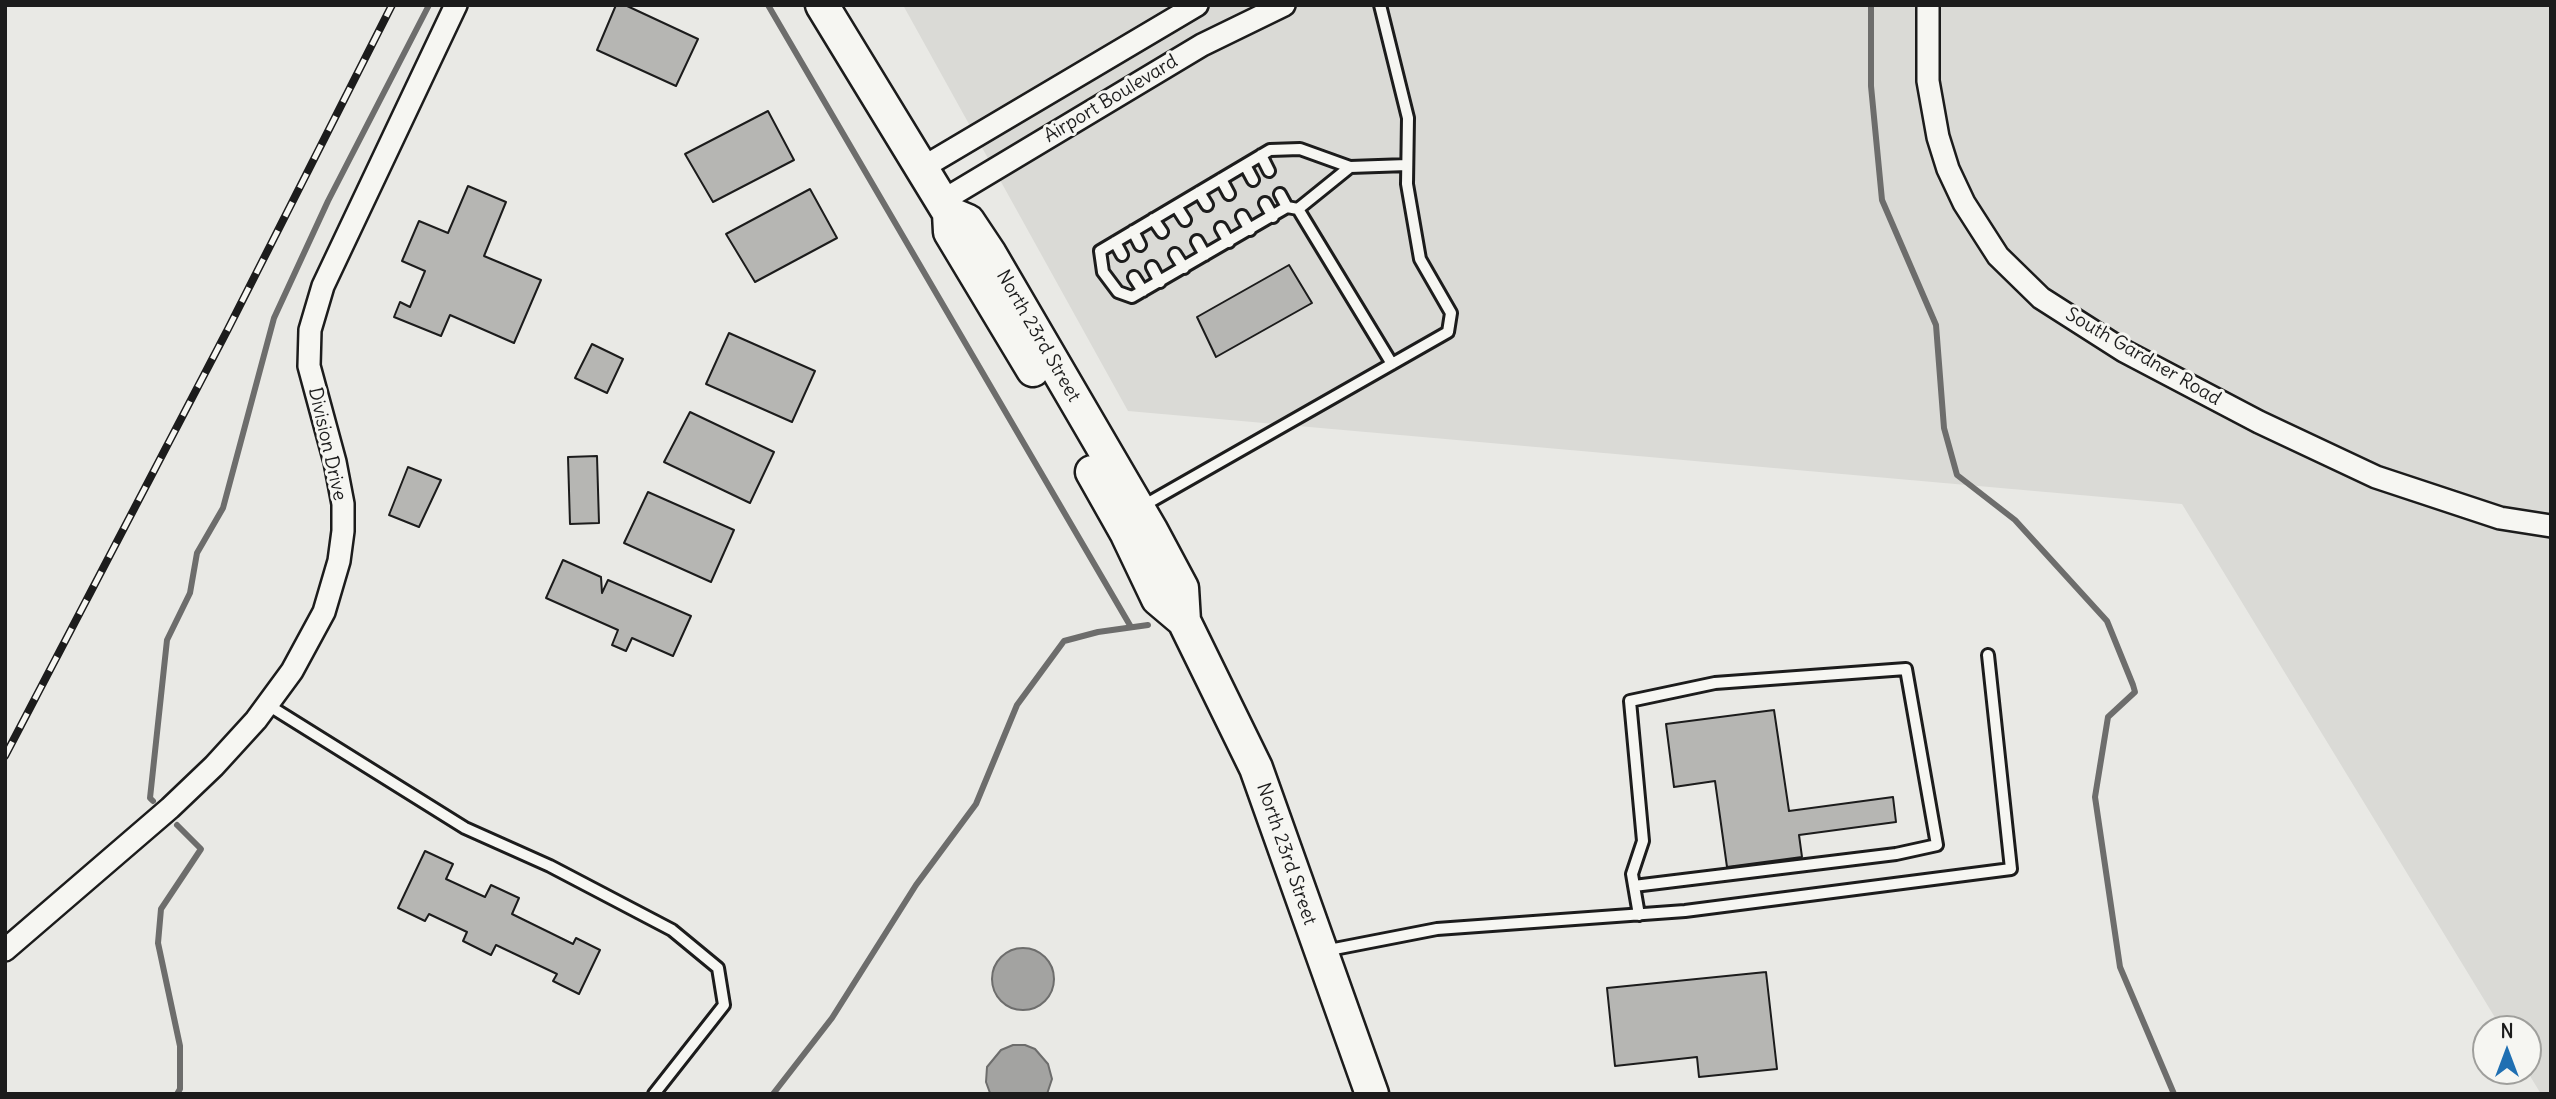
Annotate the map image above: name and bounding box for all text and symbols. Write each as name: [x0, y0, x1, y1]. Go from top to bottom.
street label: Airport Boulevard: [1040, 50, 1182, 148]
street label: North 23rd Street: [991, 266, 1085, 406]
street label: South Gardner Road: [2061, 303, 2225, 411]
street label: Division Drive: [303, 385, 351, 503]
street label: North 23rd Street: [1251, 780, 1321, 928]
north arrow: [2472, 1015, 2542, 1085]
text: N: [2500, 1019, 2514, 1043]

